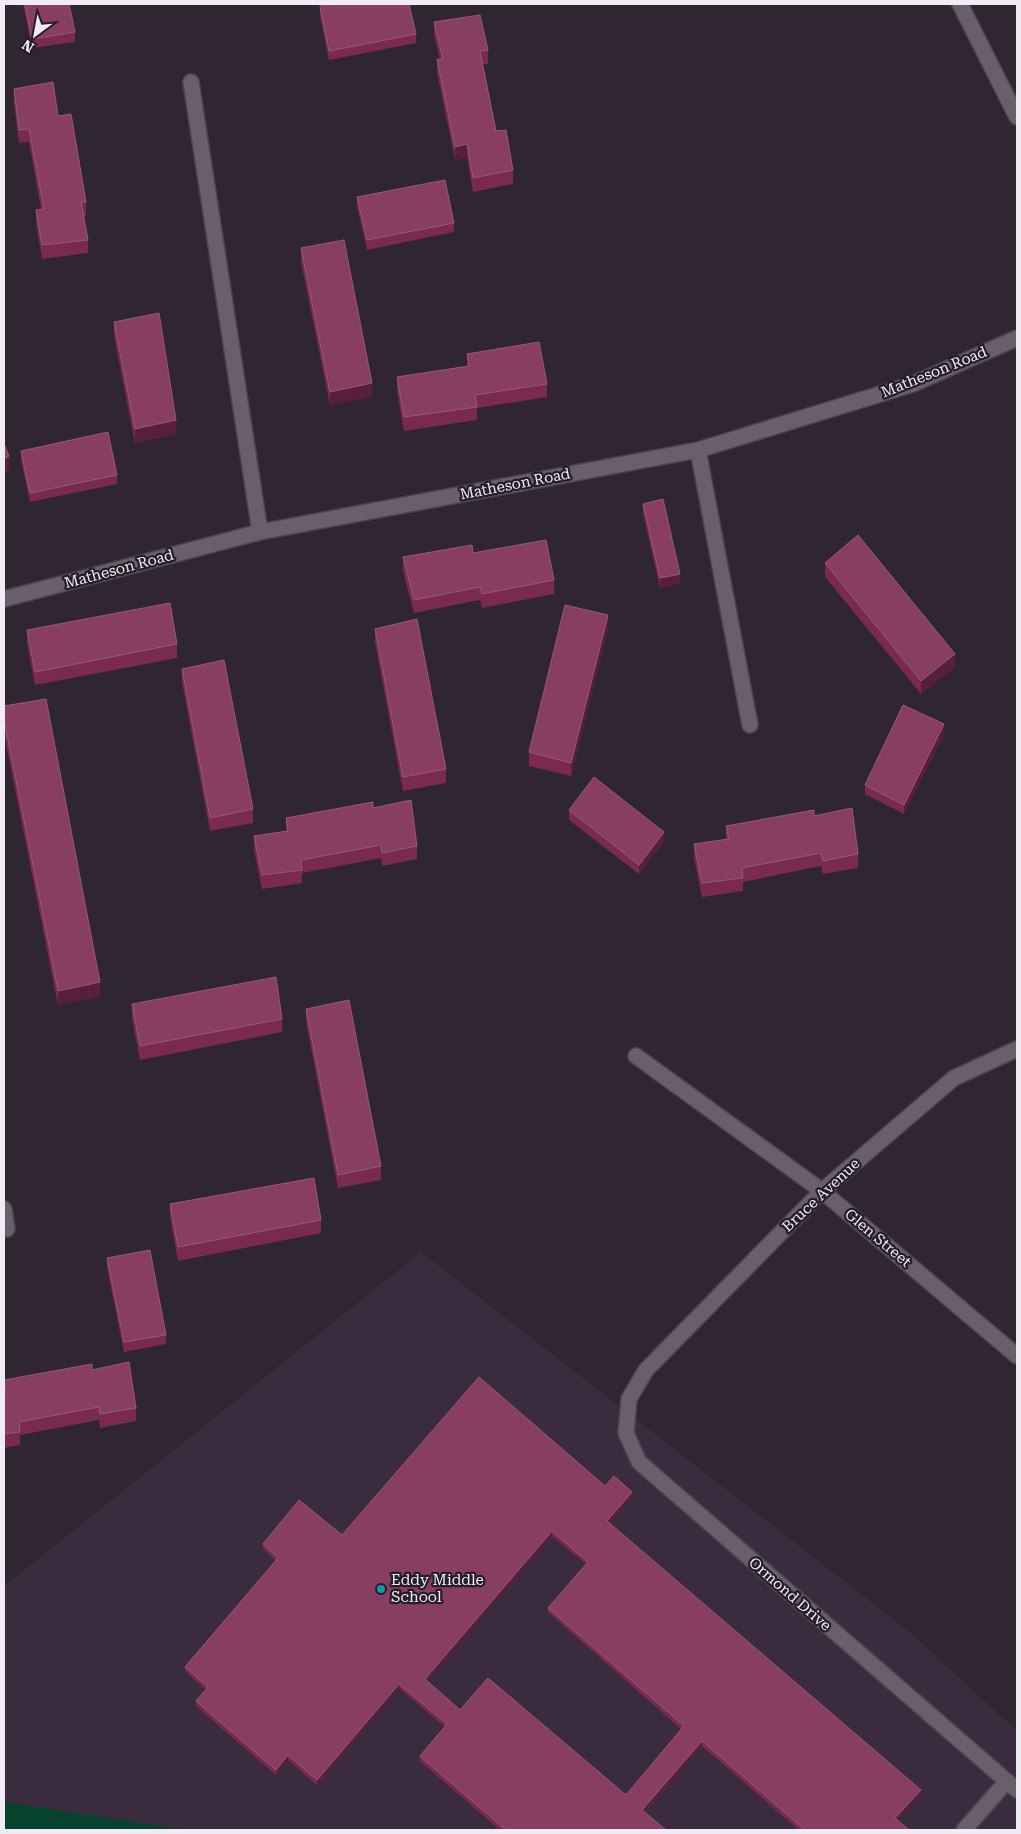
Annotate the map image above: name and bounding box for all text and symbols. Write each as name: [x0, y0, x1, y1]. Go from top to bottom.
north arrow: [10, 10, 60, 60]
text: N: [19, 36, 37, 56]
street label: Matheson Road: [879, 342, 990, 401]
street label: Matheson Road: [458, 464, 572, 504]
street label: Matheson Road: [62, 546, 176, 592]
street label: Bruce Avenue: [778, 1154, 864, 1236]
street label: Glen Street: [841, 1205, 915, 1271]
street label: Ormond Drive: [745, 1553, 835, 1635]
place label: Eddy Middle School: [391, 1571, 484, 1606]
marker: Eddy Middle School: [375, 1583, 387, 1595]

